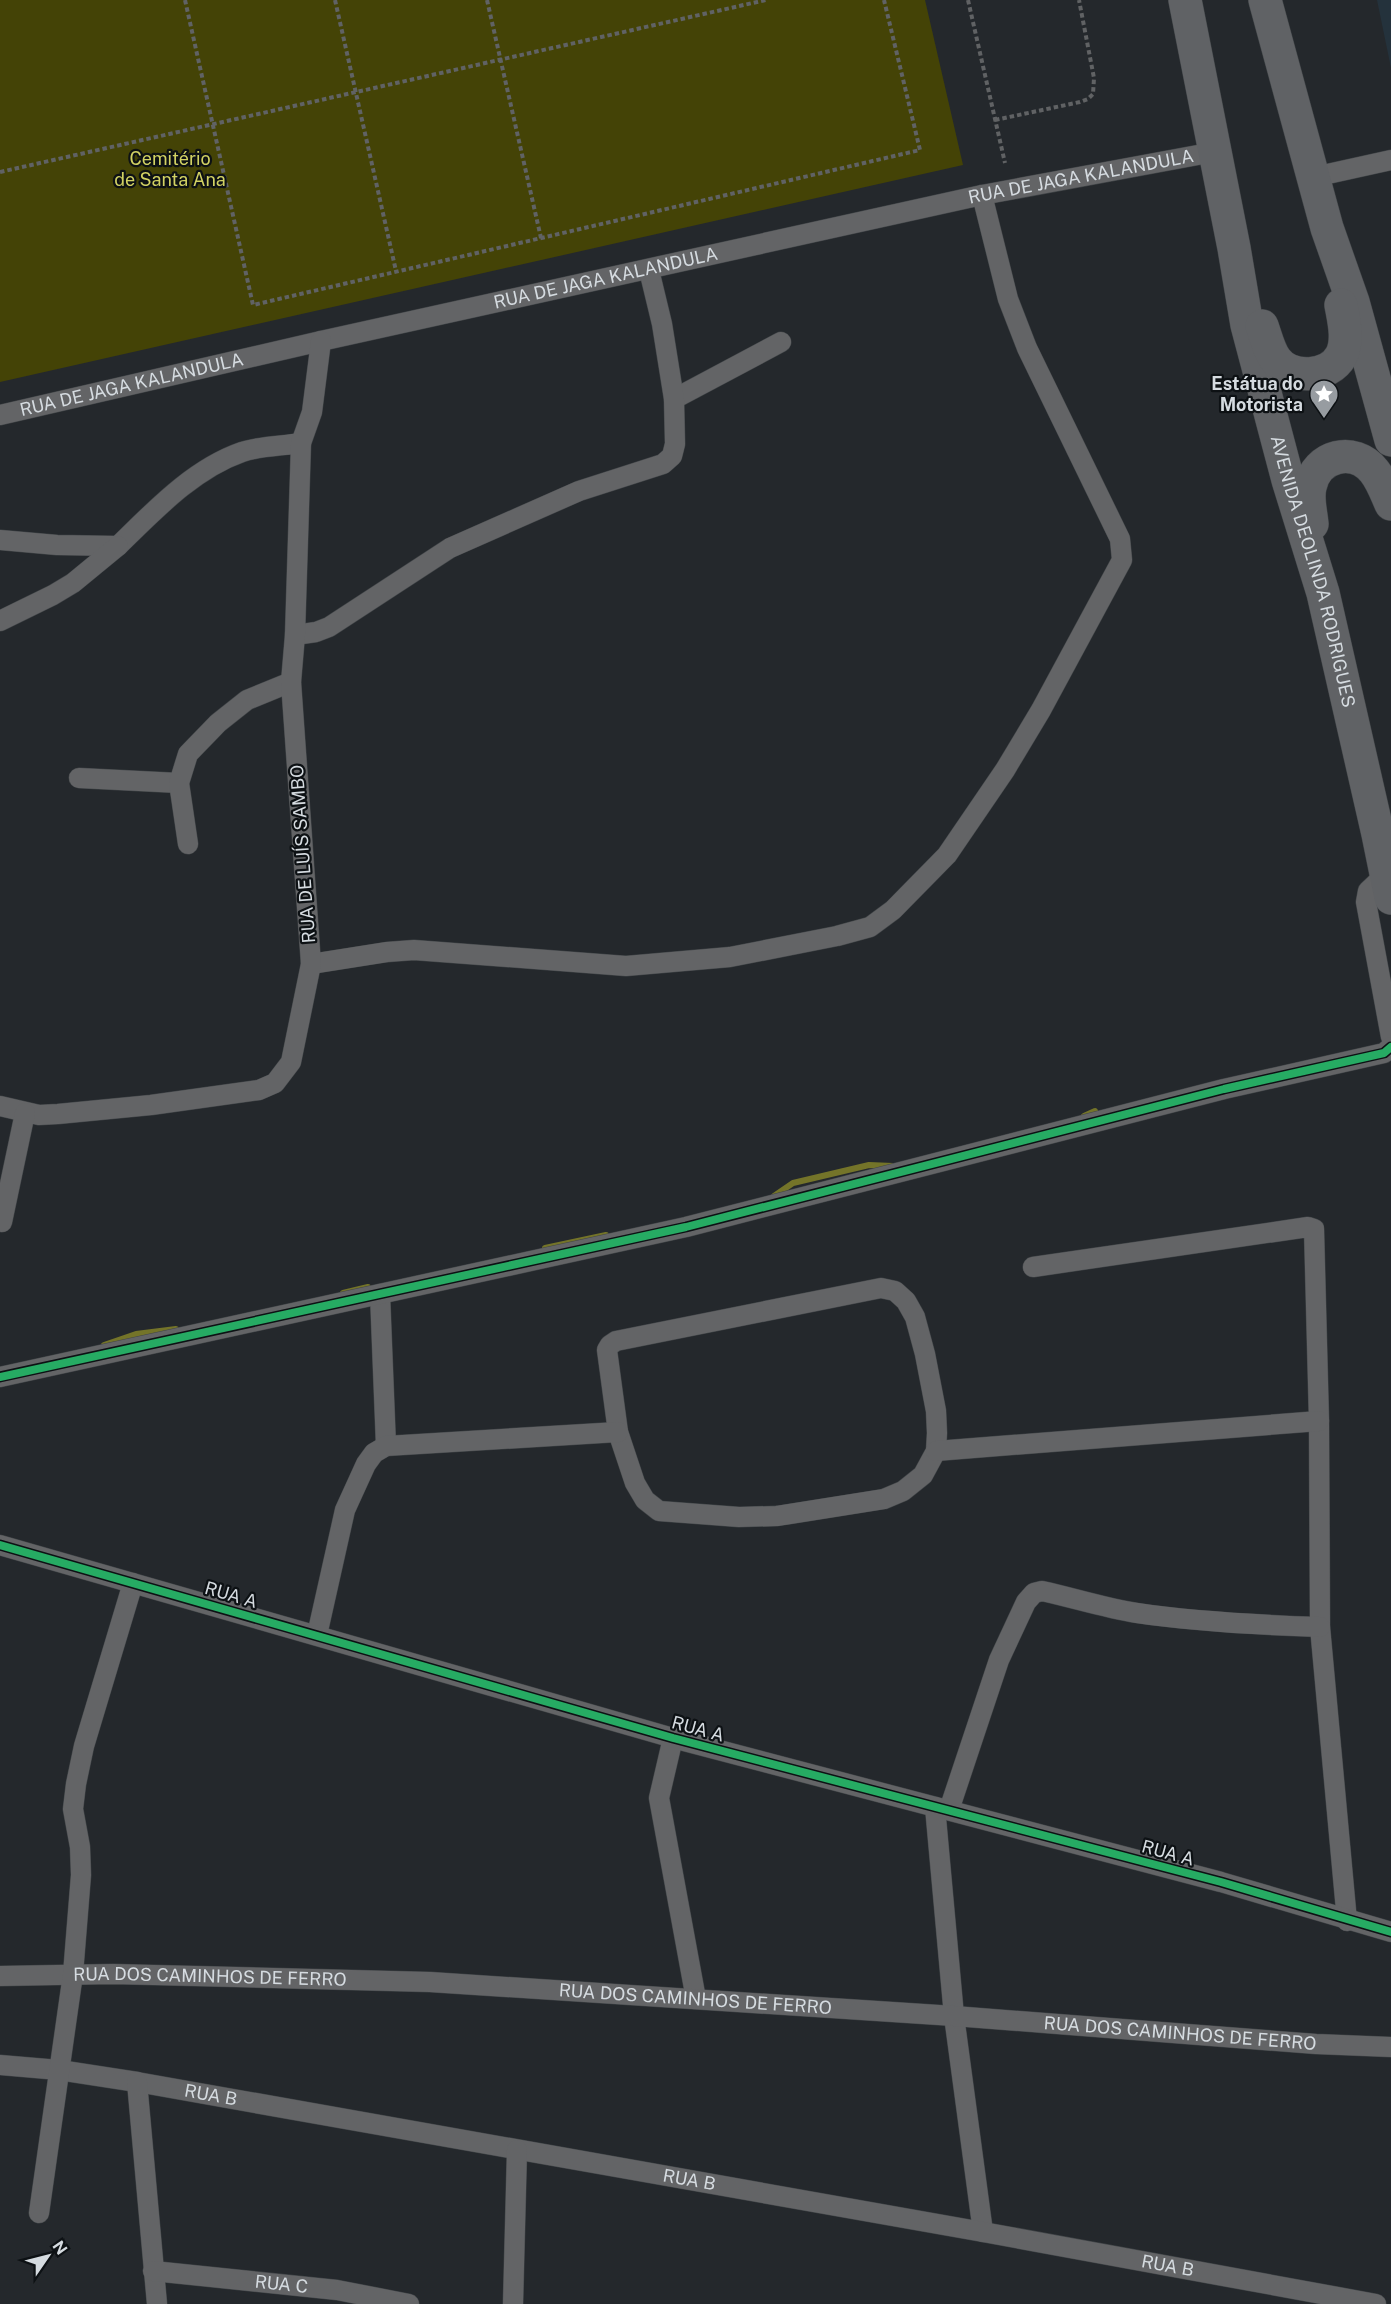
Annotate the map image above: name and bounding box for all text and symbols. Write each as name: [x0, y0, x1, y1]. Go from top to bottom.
street label: RUA DE JAGA KALANDULA: [966, 145, 1196, 208]
park label: Cemitério de Santa Ana: [114, 148, 226, 190]
street label: RUA DE JAGA KALANDULA: [492, 243, 720, 313]
street label: RUA DE JAGA KALANDULA: [18, 348, 246, 420]
place label: Estátua do Motorista: [1211, 373, 1303, 415]
place icon: Estátua do Motorista: [1308, 378, 1340, 420]
street label: AVENIDA DEOLINDA RODRIGUES: [1267, 433, 1360, 709]
street label: RUA DE LUÍS SAMBO: [285, 764, 319, 944]
street label: RUA A: [202, 1577, 260, 1612]
street label: RUA A: [669, 1711, 727, 1746]
street label: RUA A: [1139, 1835, 1197, 1870]
street label: RUA DOS CAMINHOS DE FERRO: [73, 1963, 347, 1990]
street label: RUA DOS CAMINHOS DE FERRO: [558, 1979, 832, 2018]
street label: RUA DOS CAMINHOS DE FERRO: [1043, 2012, 1317, 2054]
street label: RUA B: [183, 2080, 239, 2110]
street label: RUA B: [661, 2164, 717, 2194]
north arrow: [18, 2226, 78, 2286]
text: N: [49, 2237, 71, 2258]
street label: RUA B: [1140, 2250, 1196, 2280]
street label: RUA C: [254, 2271, 309, 2297]

